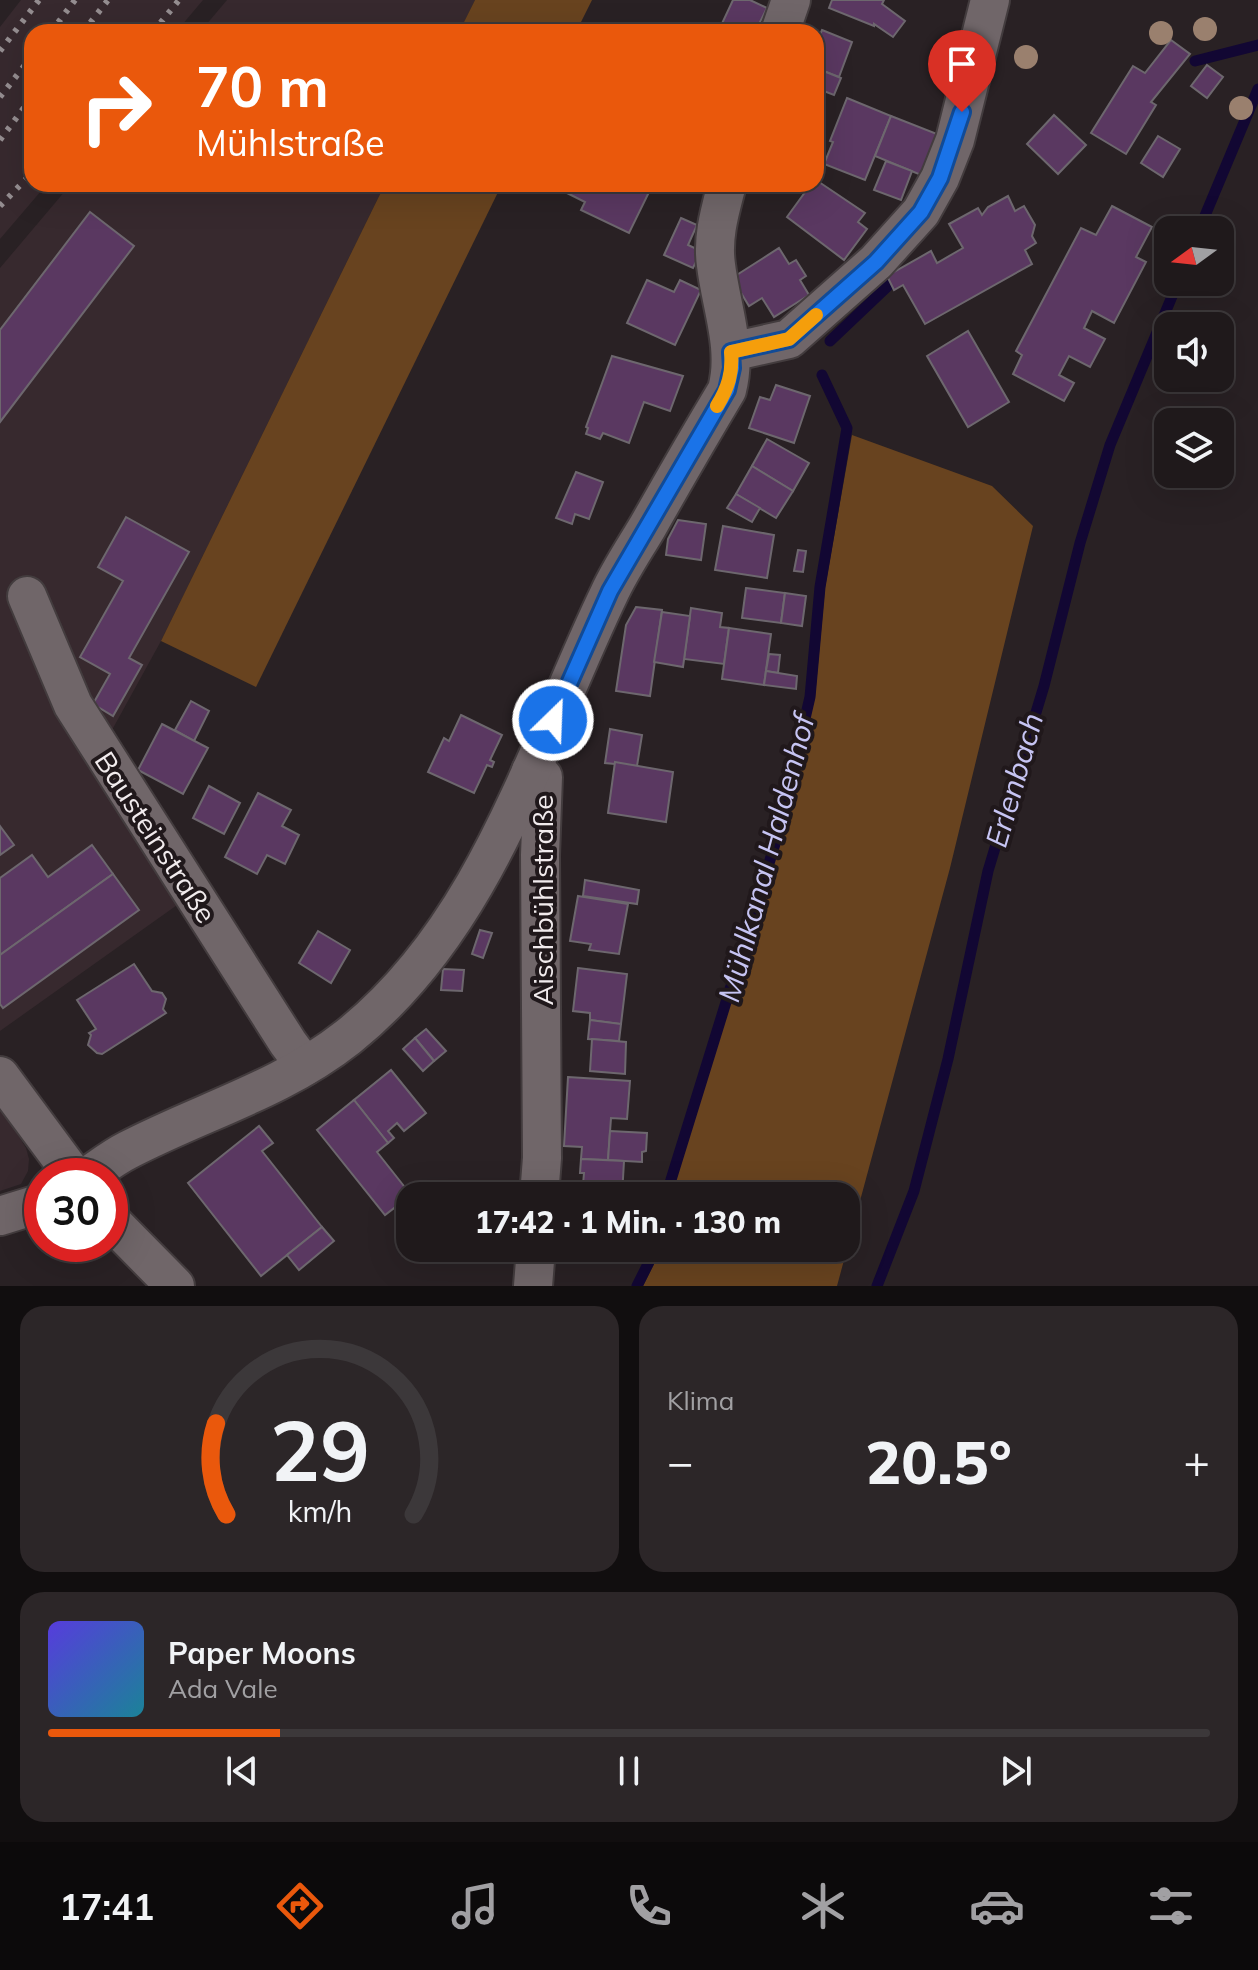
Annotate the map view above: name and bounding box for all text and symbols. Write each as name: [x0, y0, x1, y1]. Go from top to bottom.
pin: [928, 30, 996, 112]
icon: arrive: [940, 42, 984, 86]
text: 70 m: [196, 51, 329, 121]
icon: right: [64, 56, 168, 160]
text: Mühlstraße: [196, 120, 385, 165]
north arrow: [1154, 216, 1234, 296]
map controls: [1154, 216, 1234, 488]
button: sound: [1154, 312, 1234, 392]
button: layers: [1154, 408, 1234, 488]
position arrow: [511, 678, 595, 762]
water label: Mühlkanal Haldenhof: [709, 707, 823, 1006]
water label: Erlenbach: [977, 708, 1051, 852]
street label: Bausteinstraße: [88, 745, 224, 929]
street label: Aischbühlstraße: [525, 795, 560, 1005]
speed limit sign: 30: [24, 1158, 128, 1262]
text: 17:42 · 1 Min. · 130 m: [475, 1203, 781, 1241]
text: Klima: [667, 1384, 734, 1417]
text: 29: [270, 1397, 369, 1502]
text: 20.5°: [865, 1424, 1012, 1499]
text: −: [667, 1434, 693, 1489]
text: +: [1184, 1434, 1210, 1489]
text: km/h: [287, 1493, 352, 1529]
text: Paper Moons: [168, 1634, 356, 1672]
text: Ada Vale: [168, 1672, 278, 1705]
icon: previous: [220, 1749, 264, 1793]
icon: pause: [607, 1749, 651, 1793]
icon: next: [994, 1749, 1038, 1793]
icon: directions: [272, 1878, 328, 1934]
icon: music: [447, 1878, 503, 1934]
icon: phone: [621, 1878, 677, 1934]
icon: climate: [795, 1878, 851, 1934]
icon: car: [969, 1878, 1025, 1934]
icon: filters: [1143, 1878, 1199, 1934]
text: 17:41: [59, 1884, 154, 1929]

